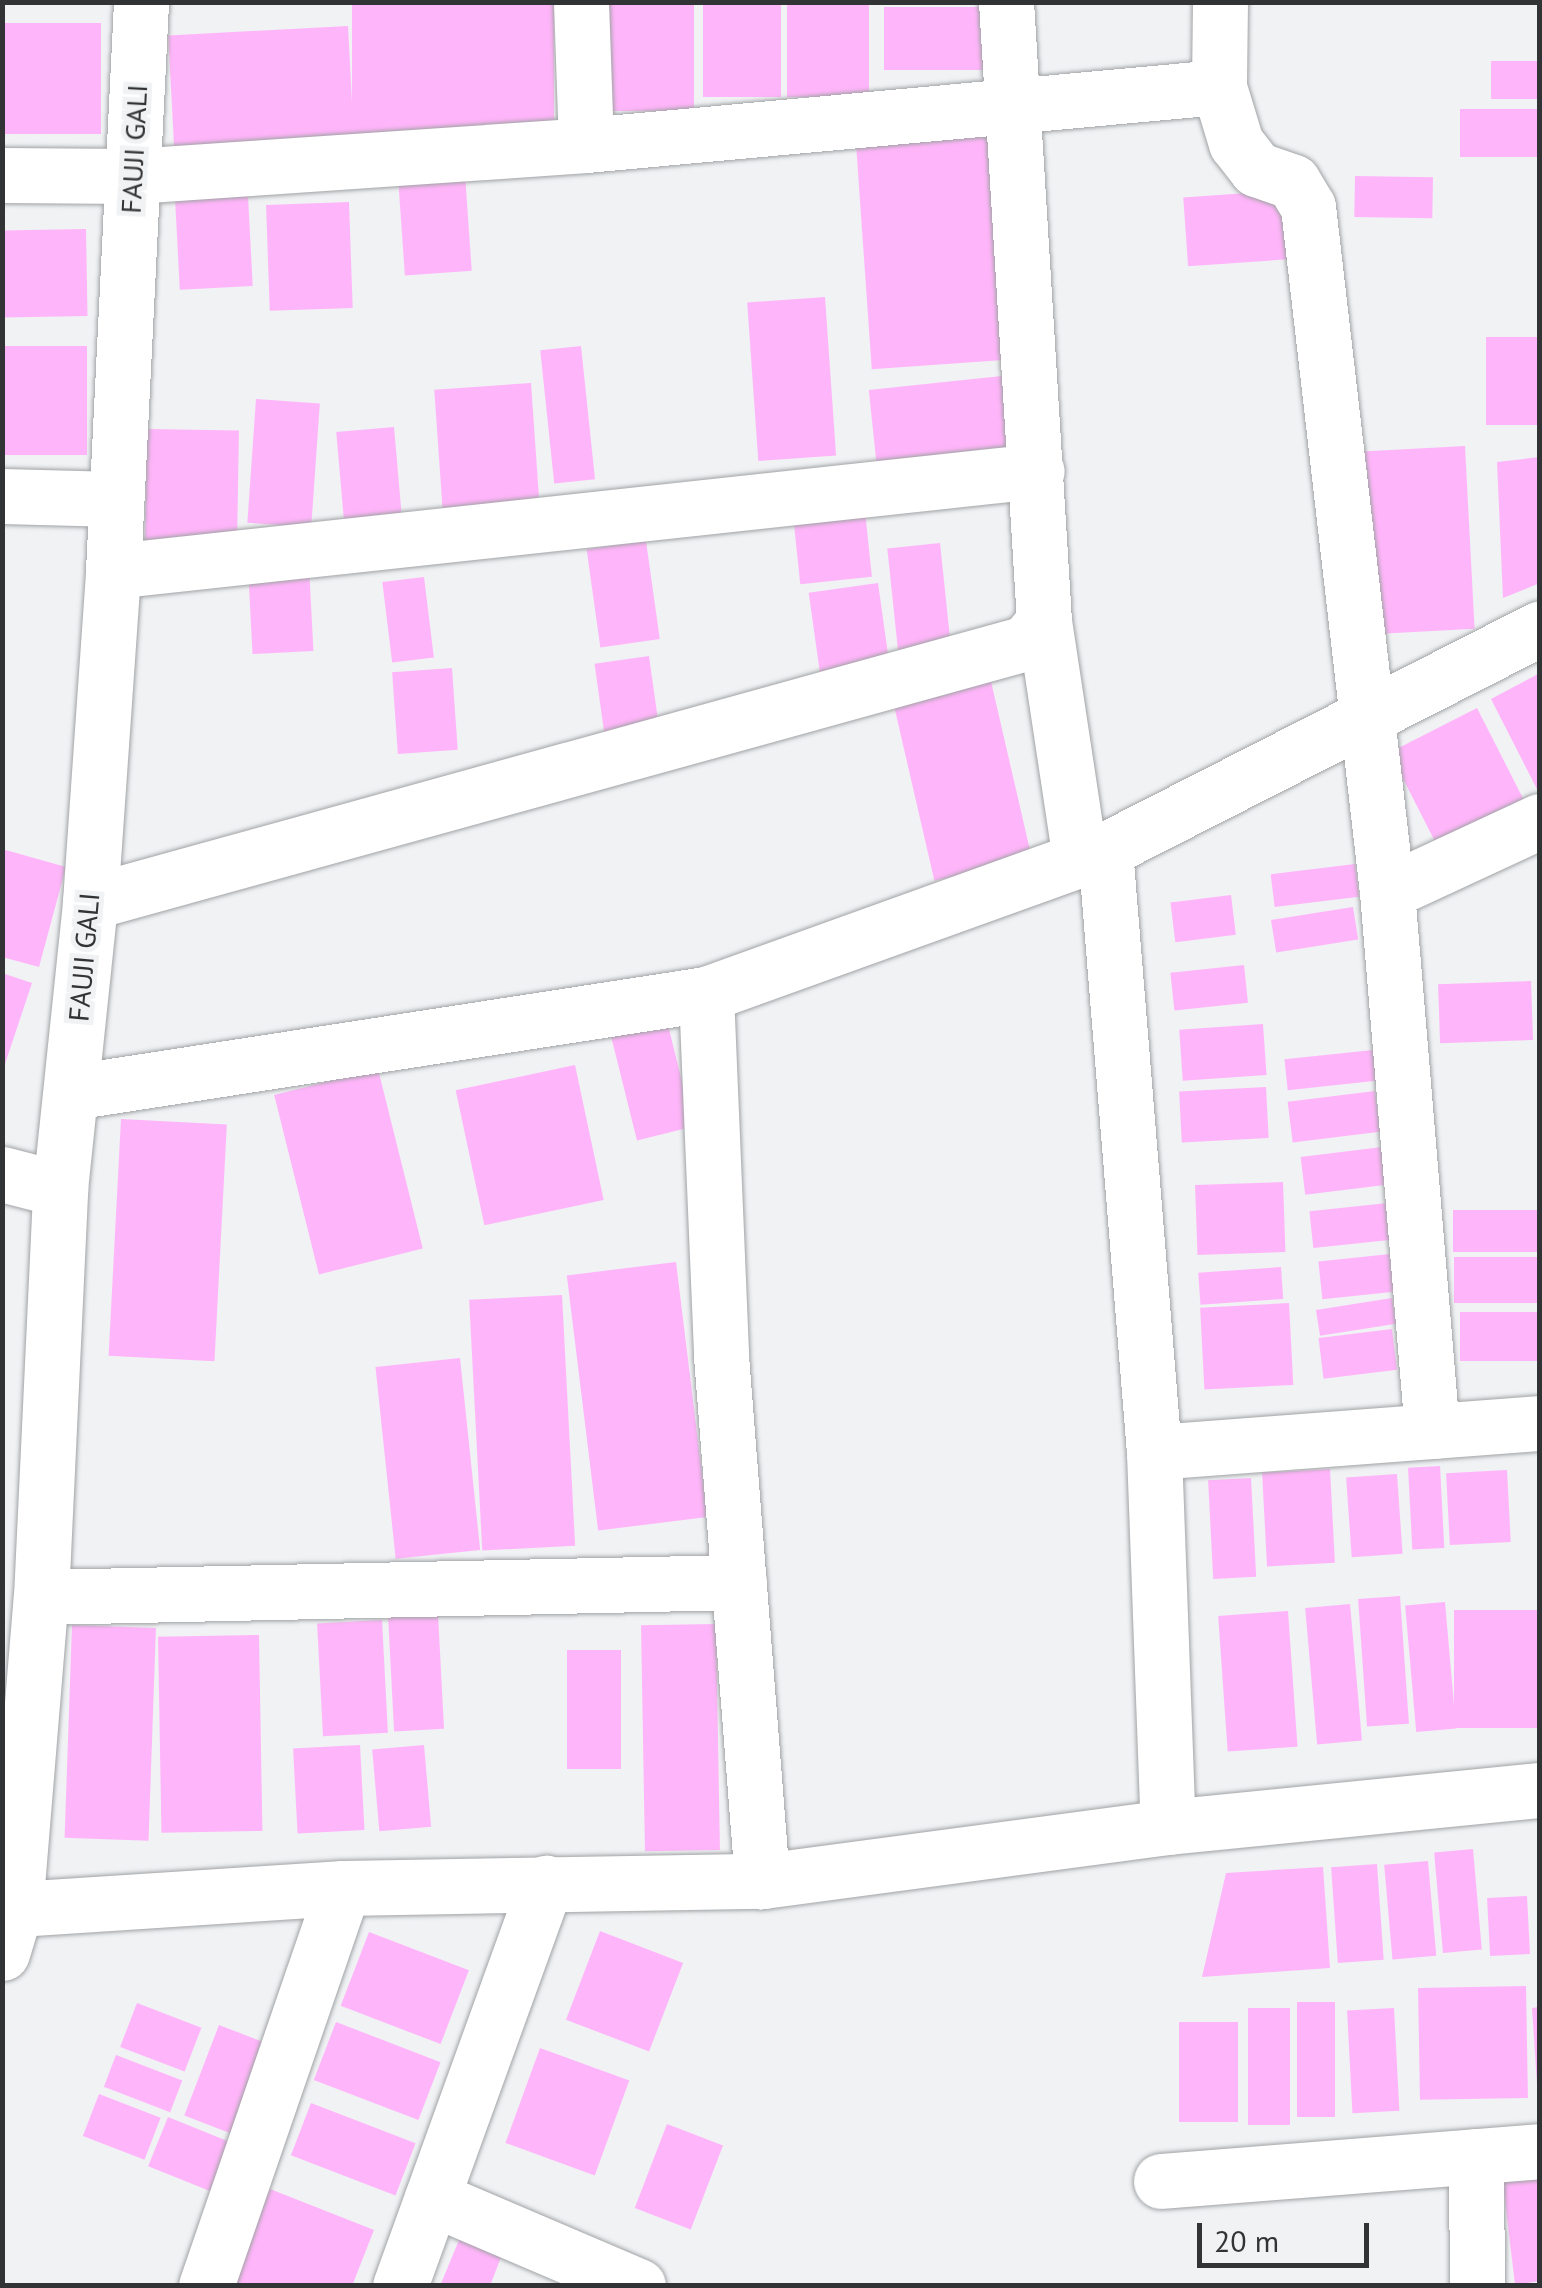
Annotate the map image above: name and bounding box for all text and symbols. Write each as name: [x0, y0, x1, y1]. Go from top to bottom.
street label: FAUJI GALI: [114, 84, 154, 214]
street label: FAUJI GALI: [62, 891, 106, 1023]
scale bar: [1202, 2203, 1374, 2265]
text: 20 m: [1214, 2221, 1279, 2260]

